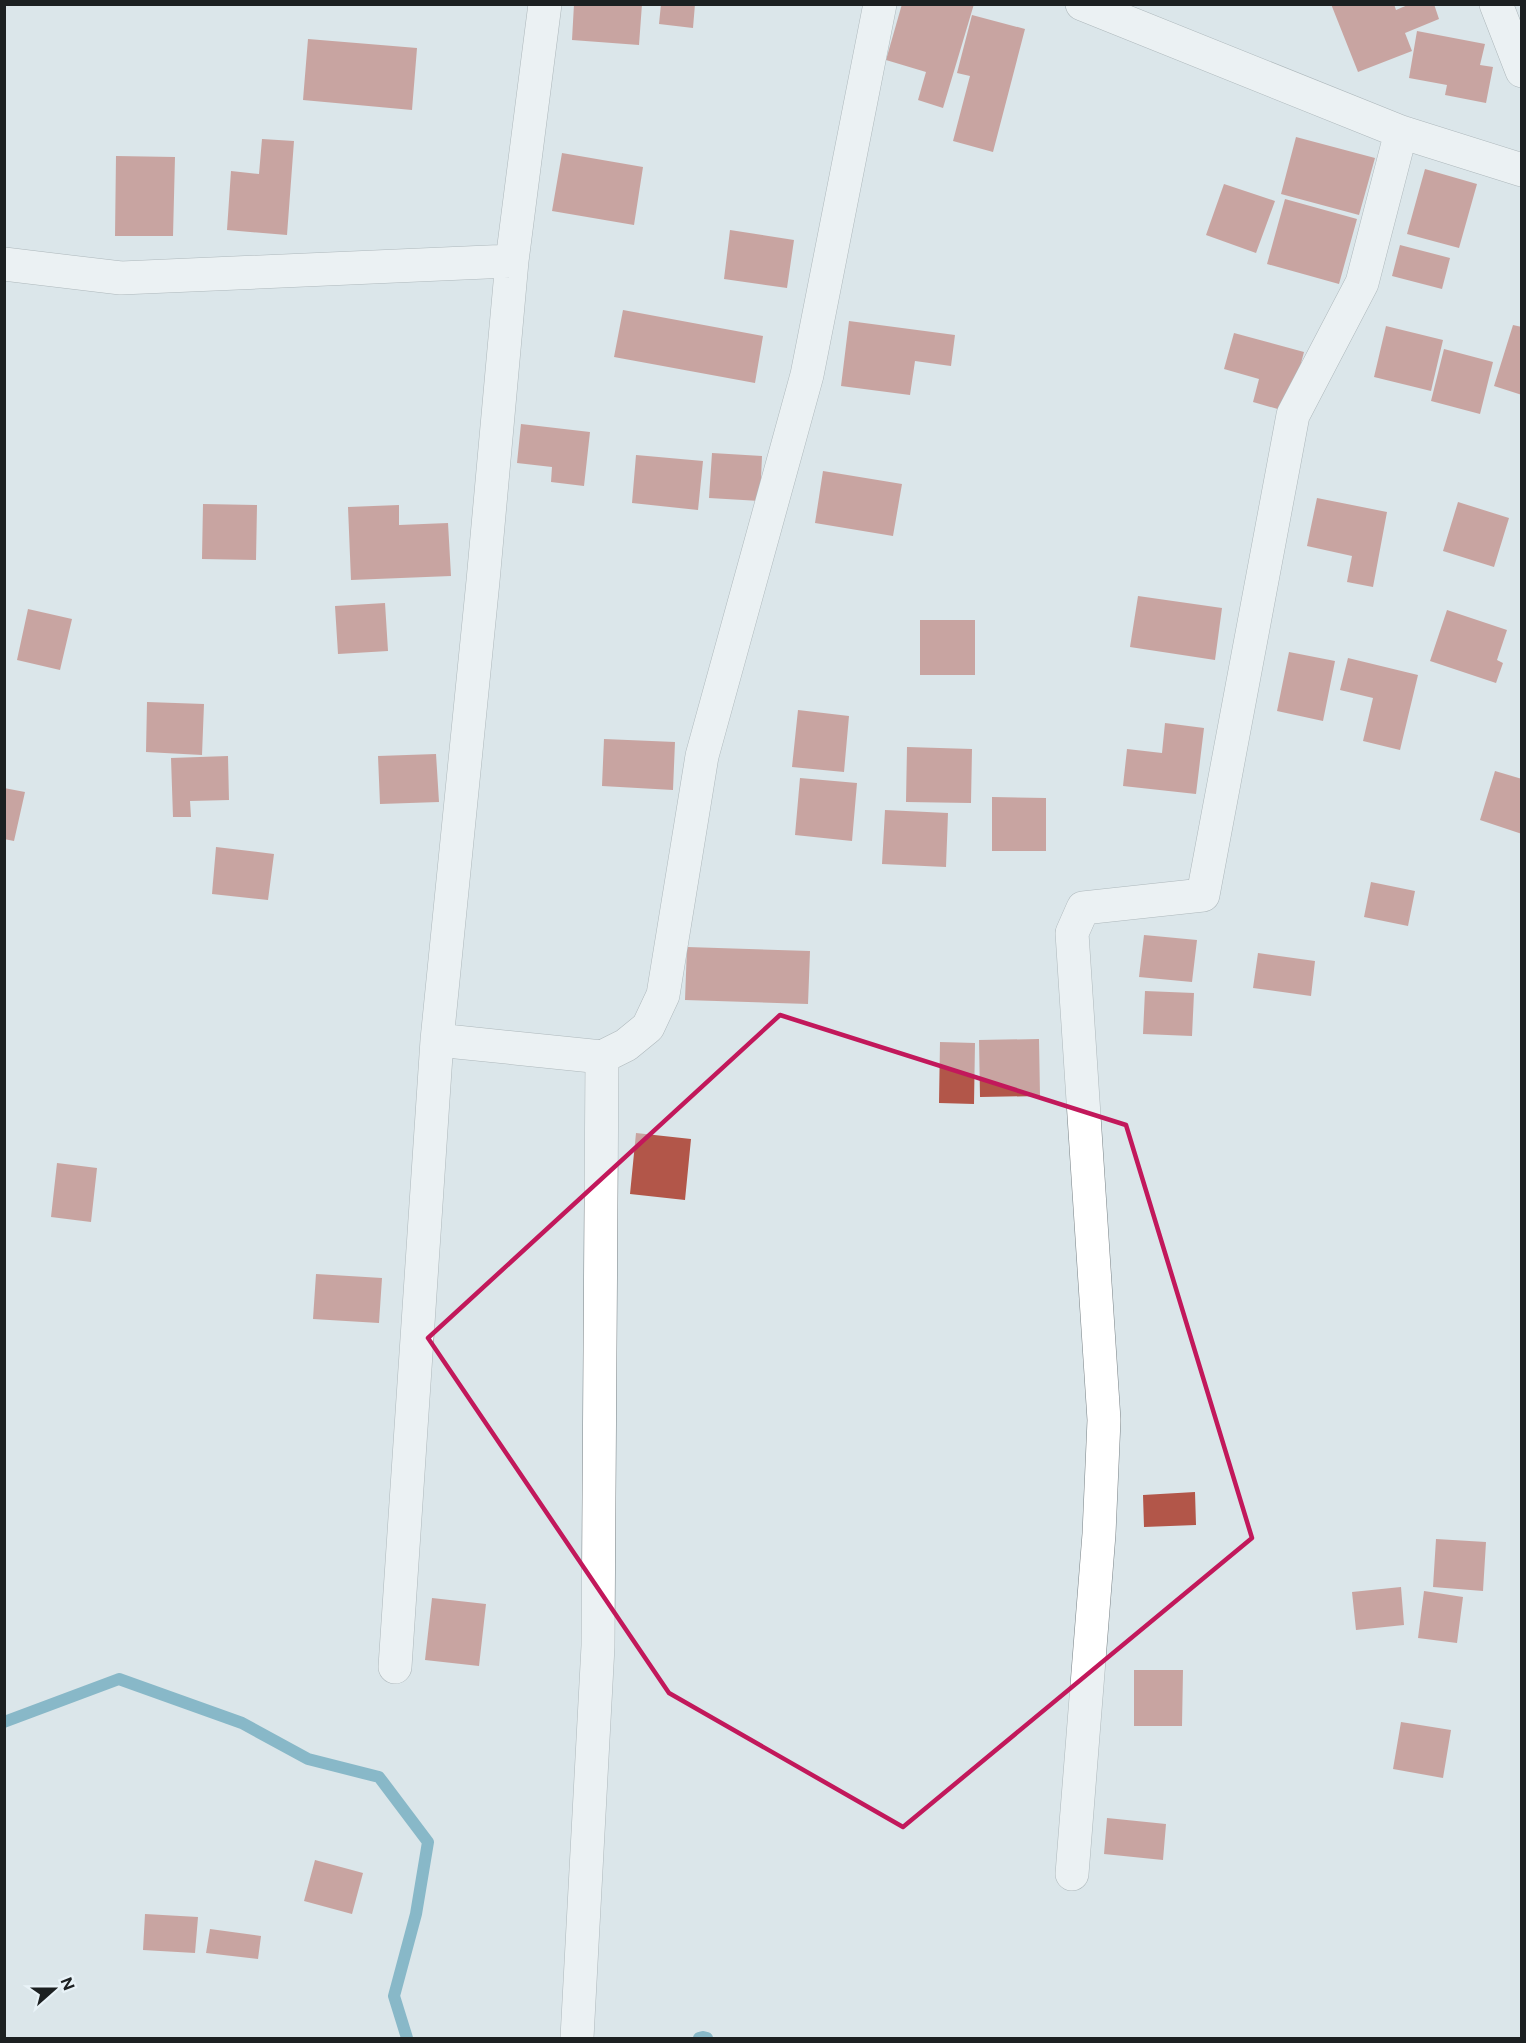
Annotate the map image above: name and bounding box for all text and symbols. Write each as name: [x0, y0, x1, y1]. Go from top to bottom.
north arrow: [24, 1959, 84, 2019]
text: N: [56, 1975, 79, 1993]

